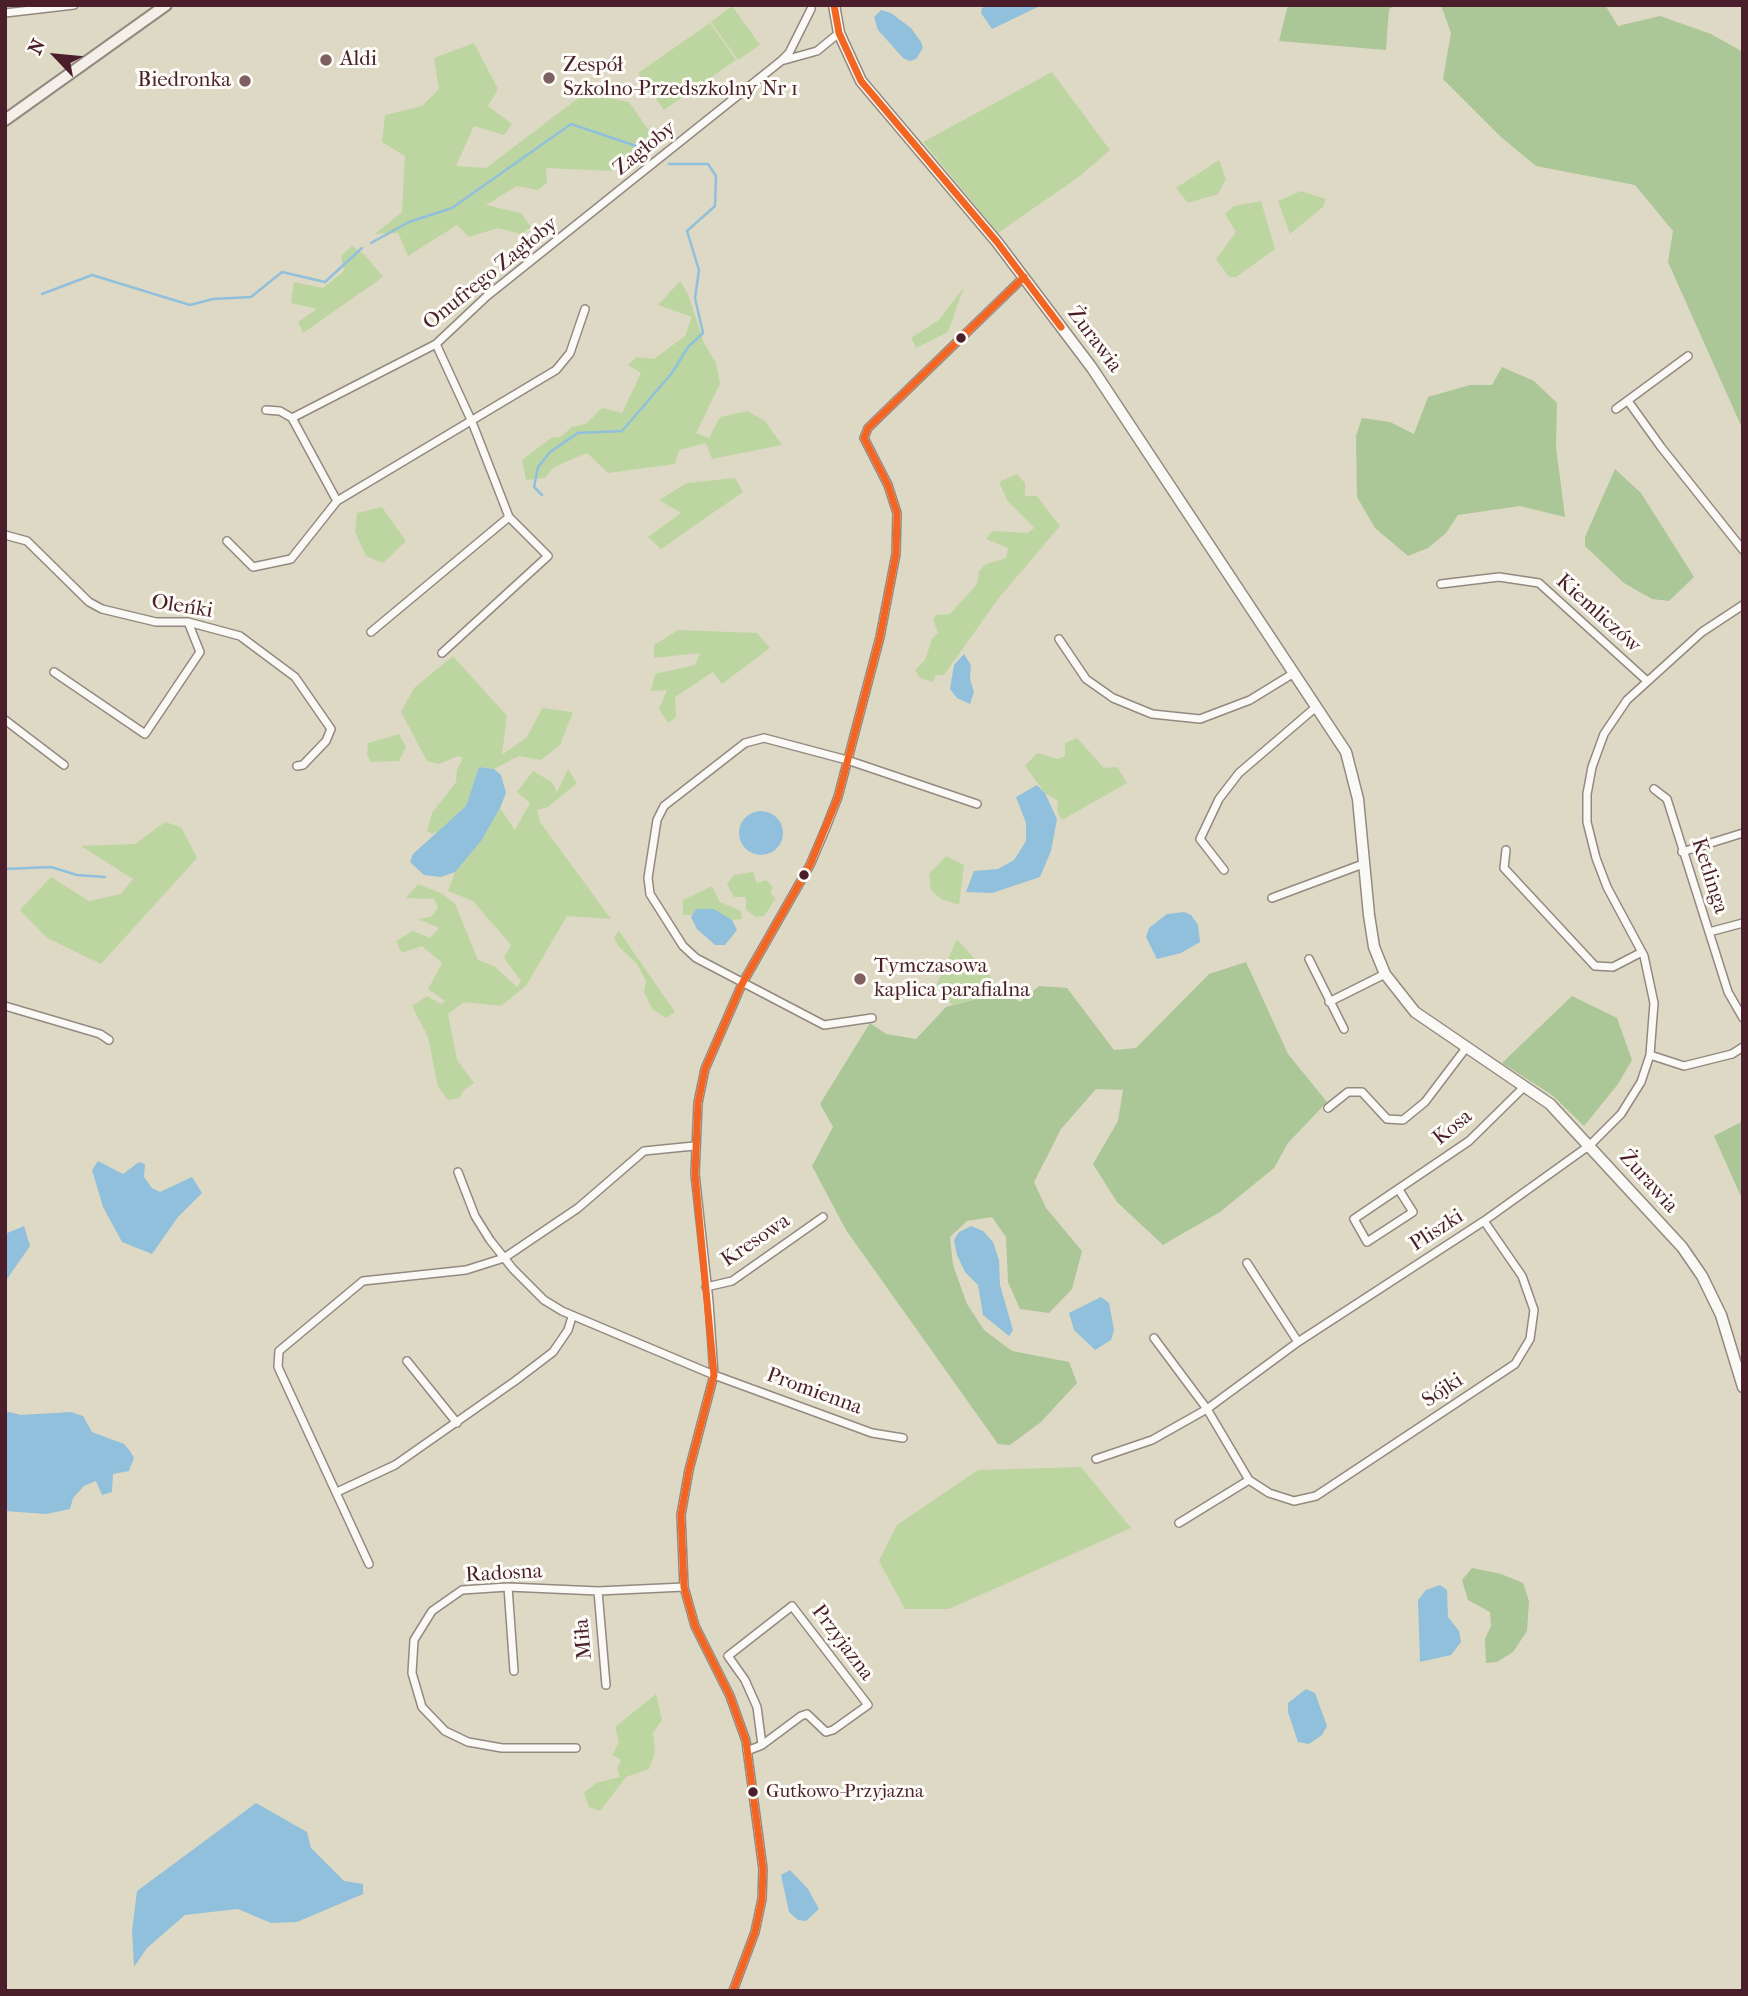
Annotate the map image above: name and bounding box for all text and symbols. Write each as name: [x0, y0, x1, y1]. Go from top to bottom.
north arrow: [21, 21, 91, 91]
text: N: [24, 35, 50, 58]
place label: Aldi: [340, 47, 377, 73]
marker: Aldi: [318, 52, 334, 68]
place label: Zespół Szkolno-Przedszkolny Nr 1: [563, 53, 798, 103]
place label: Biedronka: [138, 68, 231, 94]
marker: Zespół Szkolno-Przedszkolny Nr 1: [541, 70, 557, 86]
marker: Biedronka: [237, 73, 253, 89]
street label: Zagłoby: [609, 116, 681, 182]
street label: Onufrego Zagłoby: [419, 212, 563, 336]
street label: Żurawia: [1061, 302, 1127, 378]
unlabelled marker: [954, 331, 968, 345]
street label: Kiemliczów: [1550, 569, 1646, 659]
street label: Oleńki: [149, 590, 215, 624]
street label: Ketlinga: [1685, 835, 1733, 917]
unlabelled marker: [797, 868, 811, 882]
place label: Tymczasowa kaplica parafialna: [874, 954, 1030, 1004]
marker: Tymczasowa kaplica parafialna: [852, 971, 868, 987]
street label: Kosa: [1428, 1105, 1478, 1151]
street label: Żurawia: [1613, 1145, 1683, 1219]
street label: Pliszki: [1406, 1204, 1468, 1258]
street label: Kresowa: [717, 1209, 795, 1273]
street label: Promienna: [763, 1363, 865, 1421]
street label: Sójki: [1418, 1368, 1468, 1414]
street label: Radosna: [465, 1559, 543, 1589]
street label: Przyjazna: [805, 1600, 879, 1686]
street label: Miła: [570, 1618, 598, 1660]
place label: Gutkowo-Przyjazna: [766, 1781, 924, 1803]
marker: Gutkowo-Przyjazna: [746, 1785, 760, 1799]

